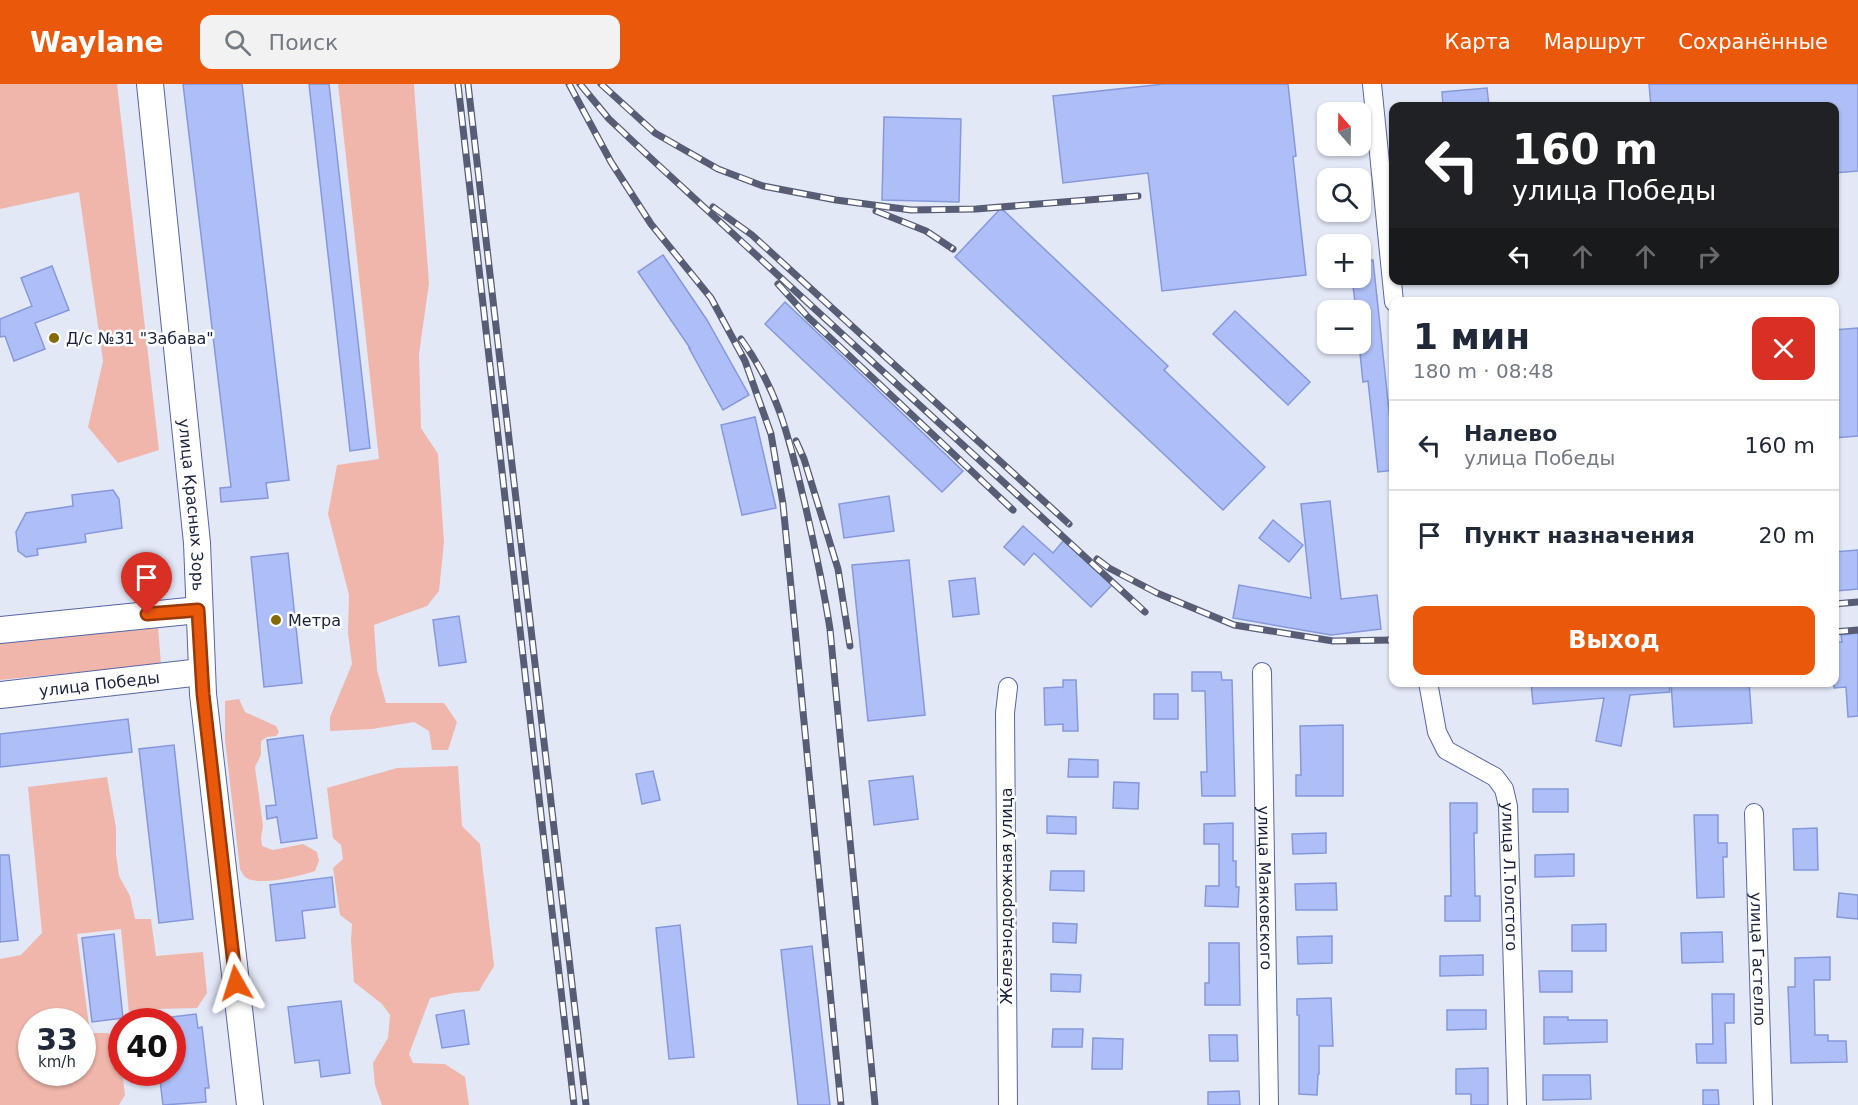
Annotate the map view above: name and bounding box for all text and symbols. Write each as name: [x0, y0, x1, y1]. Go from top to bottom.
search box: [200, 15, 620, 69]
text: Waylane: [30, 26, 164, 59]
icon: search: [221, 26, 254, 59]
text: Поиск: [269, 30, 338, 55]
text: Карта: [1445, 30, 1511, 54]
text: Маршрут: [1544, 30, 1645, 54]
text: Сохранённые: [1678, 30, 1828, 54]
north arrow: [1317, 102, 1371, 156]
map controls: [1317, 102, 1371, 354]
text: 160 m: [1512, 125, 1658, 174]
icon: left: [1413, 126, 1491, 204]
button: search: [1317, 168, 1371, 222]
text: улица Победы: [1512, 175, 1716, 206]
button: +: [1317, 234, 1371, 288]
icon: left: [1503, 240, 1536, 273]
icon: ahead: [1566, 240, 1599, 273]
icon: ahead: [1629, 240, 1662, 273]
icon: right: [1692, 240, 1725, 273]
button: −: [1317, 300, 1371, 354]
text: 1 мин: [1413, 316, 1530, 357]
button: close: [1752, 317, 1815, 380]
place label: Д/с №31 "Забава": [66, 329, 214, 348]
marker: Д/с №31 "Забава": [47, 331, 61, 345]
text: 180 m · 08:48: [1413, 359, 1554, 383]
street label: улица Красных Зорь: [175, 418, 208, 592]
text: Налево: [1464, 421, 1557, 446]
icon: left: [1413, 429, 1446, 462]
text: 160 m: [1745, 433, 1815, 458]
text: улица Победы: [1464, 446, 1615, 470]
icon: arrive: [1413, 519, 1446, 552]
text: Пункт назначения: [1464, 523, 1695, 548]
text: 20 m: [1759, 523, 1815, 548]
pin: [121, 552, 172, 614]
icon: arrive: [130, 561, 163, 594]
button: Выход: [1413, 606, 1815, 675]
place label: Метра: [288, 611, 341, 630]
marker: Метра: [269, 613, 283, 627]
street label: улица Победы: [38, 667, 161, 700]
street label: Железнодорожная улица: [997, 788, 1016, 1004]
street label: улица Л.Толстого: [1498, 802, 1522, 951]
street label: улица Маяковского: [1255, 806, 1276, 970]
street label: улица Гастелло: [1747, 892, 1770, 1026]
position arrow: [204, 951, 268, 1015]
speed limit sign: 40: [108, 1008, 186, 1086]
text: 33: [36, 1022, 78, 1057]
text: km/h: [38, 1053, 76, 1071]

